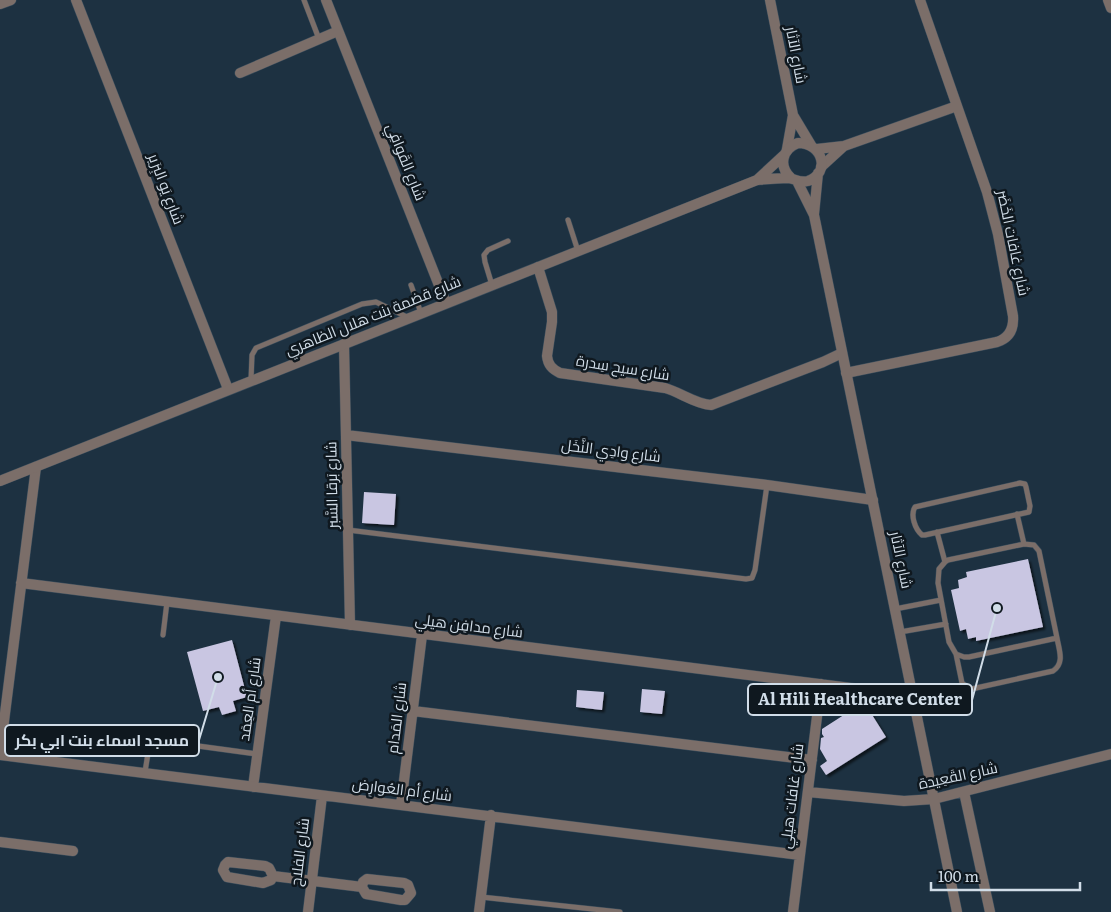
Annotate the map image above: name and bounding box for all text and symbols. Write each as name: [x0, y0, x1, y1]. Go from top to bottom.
street label: شارع الآثار: [779, 23, 814, 86]
street label: شارع القَوافِي: [380, 119, 433, 204]
street label: شارع يَو البِرَير: [142, 149, 191, 228]
street label: شارع غافات الخَضَر: [991, 187, 1037, 298]
street label: شارع قضمة بنت هلال الظاهري: [281, 269, 465, 362]
street label: شارع سيح سِدرة: [575, 348, 672, 386]
street label: شارع وادِي النَّخَل: [560, 432, 662, 469]
street label: شارع بَرقا السَّبر: [318, 441, 344, 530]
street label: شارع الآثار: [884, 528, 920, 591]
street label: شارع مدافِن هيلي: [414, 606, 524, 645]
street label: شارع أم العِمَد: [231, 655, 267, 742]
street label: شارع المَدام: [380, 681, 412, 755]
callout: Al Hili Healthcare Center: [748, 684, 972, 715]
text: Al Hili Healthcare Center: [758, 686, 962, 710]
callout: مسجد اسماء بنت ابي بكر: [5, 725, 199, 756]
text: مسجد اسماء بنت ابي بكر: [14, 727, 189, 753]
street label: شارع غافات هيلي: [773, 742, 810, 850]
street label: شارع القَعِيدة: [916, 755, 1000, 795]
street label: شارع أم العُوارِض: [351, 771, 454, 807]
street label: شارع الفلاح: [283, 816, 315, 887]
scale bar: [931, 860, 1080, 892]
text: 100 m: [938, 864, 979, 887]

